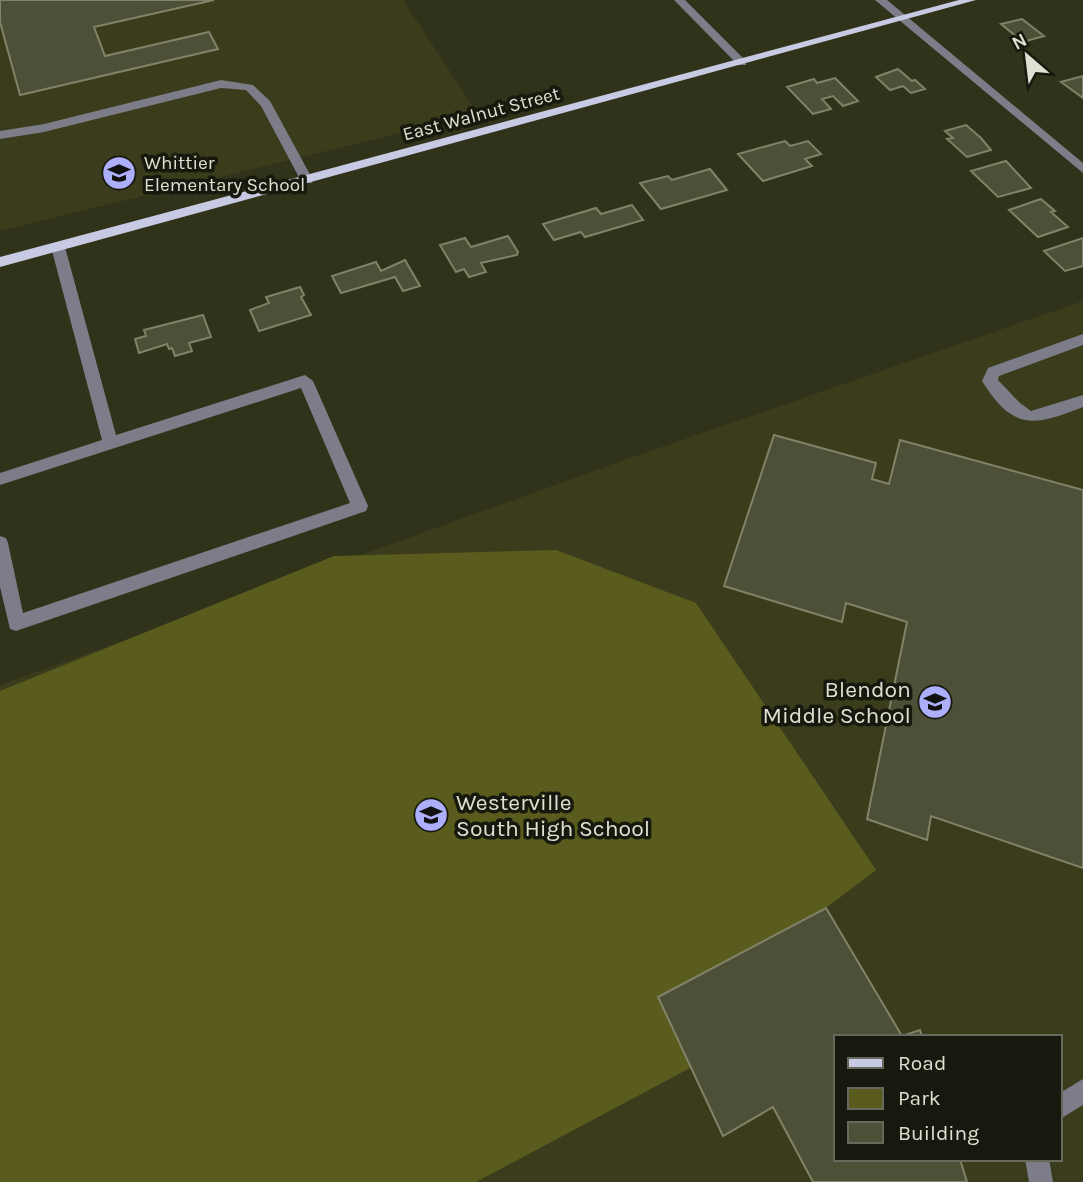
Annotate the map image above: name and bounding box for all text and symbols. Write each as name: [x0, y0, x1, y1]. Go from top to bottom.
north arrow: [992, 21, 1062, 91]
text: N: [1008, 29, 1031, 55]
street label: East Walnut Street: [400, 82, 562, 146]
place label: Whittier Elementary School: [144, 152, 305, 196]
school or university icon: Whittier Elementary School: [100, 154, 138, 192]
place label: Blendon Middle School: [762, 676, 911, 729]
school or university icon: Blendon Middle School: [916, 683, 954, 721]
place label: Westerville South High School: [456, 789, 650, 842]
school or university icon: Westerville South High School: [412, 796, 450, 834]
legend: [834, 1035, 1062, 1161]
text: Road: [898, 1051, 946, 1075]
text: Park: [898, 1086, 941, 1110]
text: Building: [898, 1121, 979, 1145]

